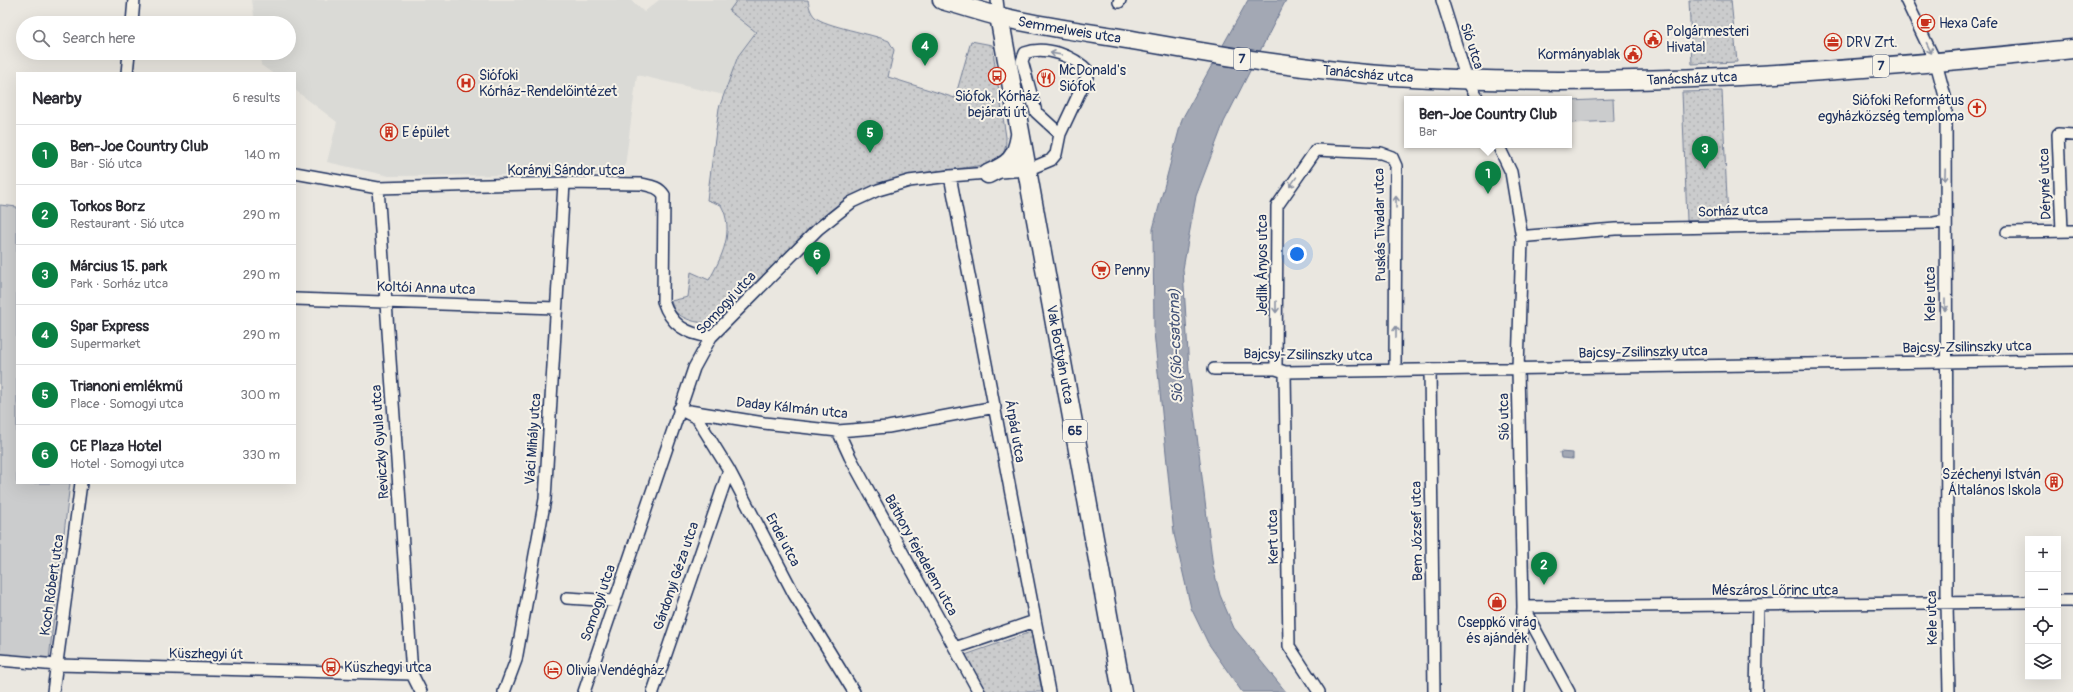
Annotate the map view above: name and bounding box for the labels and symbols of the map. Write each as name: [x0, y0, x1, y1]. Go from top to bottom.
street label: Semmelweis utca: [1016, 12, 1122, 47]
cafe icon: Hexa Cafe: [1916, 13, 1936, 33]
place label: Hexa Cafe: [1939, 15, 1998, 32]
street label: Sió utca: [1457, 21, 1487, 71]
place label: Polgármesteri Hivatal: [1666, 23, 1749, 56]
public building icon: Polgármesteri Hivatal: [1643, 29, 1663, 49]
office icon: DRV Zrt.: [1823, 32, 1843, 52]
pin: 4: [912, 33, 938, 66]
place label: DRV Zrt.: [1846, 34, 1898, 51]
one-way arrow: [1926, 41, 1933, 53]
public building icon: Kormányablak: [1623, 44, 1643, 64]
place label: Kormányablak: [1537, 46, 1620, 63]
road number: 7: [1234, 48, 1250, 70]
one-way arrow: [1050, 50, 1063, 58]
road number: 7: [1873, 55, 1889, 77]
street label: Tanácsház utca: [1322, 61, 1414, 86]
place label: McDonald's Siófok: [1059, 62, 1127, 95]
bus stop icon: Siófok, Kórház bejárati út: [987, 66, 1007, 86]
place label: Siófoki Kórház-Rendelőintézet: [479, 67, 617, 100]
restaurant icon: McDonald's Siófok: [1036, 68, 1056, 88]
street label: Tanácsház utca: [1646, 68, 1738, 88]
hospital icon: Siófoki Kórház-Rendelőintézet: [456, 73, 476, 93]
place label: Siófok, Kórház bejárati út: [955, 88, 1039, 121]
place label: Siófoki Református egyházközség temploma: [1818, 92, 1965, 125]
church icon: Siófoki Református egyházközség temploma: [1967, 98, 1987, 118]
pin: 5: [857, 120, 883, 153]
building icon: E épület: [379, 122, 399, 142]
place label: E épület: [402, 124, 450, 141]
pin: 3: [1692, 136, 1718, 169]
street label: Déryné utca: [2035, 148, 2055, 220]
pin: 1: [1475, 161, 1501, 194]
street label: Korányi Sándor utca: [507, 162, 625, 179]
street label: Puskás Tivadar utca: [1371, 168, 1389, 282]
one-way arrow: [1942, 168, 1949, 181]
one-way arrow: [1289, 177, 1297, 188]
one-way arrow: [1392, 196, 1400, 209]
street label: Sorház utca: [1698, 201, 1768, 221]
street label: Jedlik Ányos utca: [1253, 214, 1271, 316]
pin: 6: [804, 242, 830, 275]
your location: [1287, 244, 1307, 264]
supermarket icon: Penny: [1091, 260, 1111, 280]
place label: Penny: [1114, 262, 1150, 279]
street label: Kele utca: [1922, 267, 1939, 321]
street label: Somogyi utca: [692, 268, 760, 338]
street label: Koltói Anna utca: [376, 278, 476, 298]
water label: Sió (Sió-csatorna): [1165, 288, 1187, 404]
one-way arrow: [1941, 298, 1949, 311]
one-way arrow: [1272, 300, 1280, 313]
street label: Vak Bottyán utca: [1043, 304, 1078, 405]
one-way arrow: [1392, 326, 1400, 339]
street label: Bajcsy-Zsilinszky utca: [1902, 337, 2032, 357]
street label: Bajcsy-Zsilinszky utca: [1578, 342, 1708, 362]
street label: Bajcsy-Zsilinszky utca: [1243, 345, 1373, 365]
street label: Reviczky Gyula utca: [368, 384, 392, 500]
street label: Váci Mihály utca: [521, 393, 545, 485]
street label: Sió utca: [1495, 393, 1513, 441]
street label: Daday Kálmán utca: [735, 394, 849, 422]
street label: Árpád utca: [1001, 398, 1030, 464]
road number: 65: [1063, 420, 1087, 442]
place label: Széchenyi István Általános Iskola: [1942, 466, 2041, 499]
building icon: Széchenyi István Általános Iskola: [2044, 472, 2064, 492]
street label: Bem József utca: [1408, 481, 1426, 581]
street label: Báthory fejedelem utca: [881, 491, 961, 619]
street label: Kert utca: [1264, 509, 1282, 565]
street label: Erdei utca: [762, 511, 804, 569]
street label: Gárdonyi Géza utca: [649, 520, 703, 632]
street label: Koch Róbert utca: [36, 533, 68, 637]
pin: 2: [1531, 552, 1557, 585]
street label: Somogyi utca: [577, 562, 619, 644]
street label: Mészáros Lőrinc utca: [1712, 582, 1838, 599]
street label: Kele utca: [1923, 590, 1941, 646]
shop icon: Cseppkő virág és ajándék: [1487, 592, 1507, 612]
place label: Cseppkő virág és ajándék: [1458, 614, 1536, 647]
street label: Küszhegyi út: [169, 645, 244, 663]
bus stop icon: Küszhegyi utca: [321, 657, 341, 677]
place label: Küszhegyi utca: [344, 659, 432, 676]
hotel icon: Olivia Vendégház: [543, 660, 563, 680]
place label: Olivia Vendégház: [566, 662, 664, 679]

